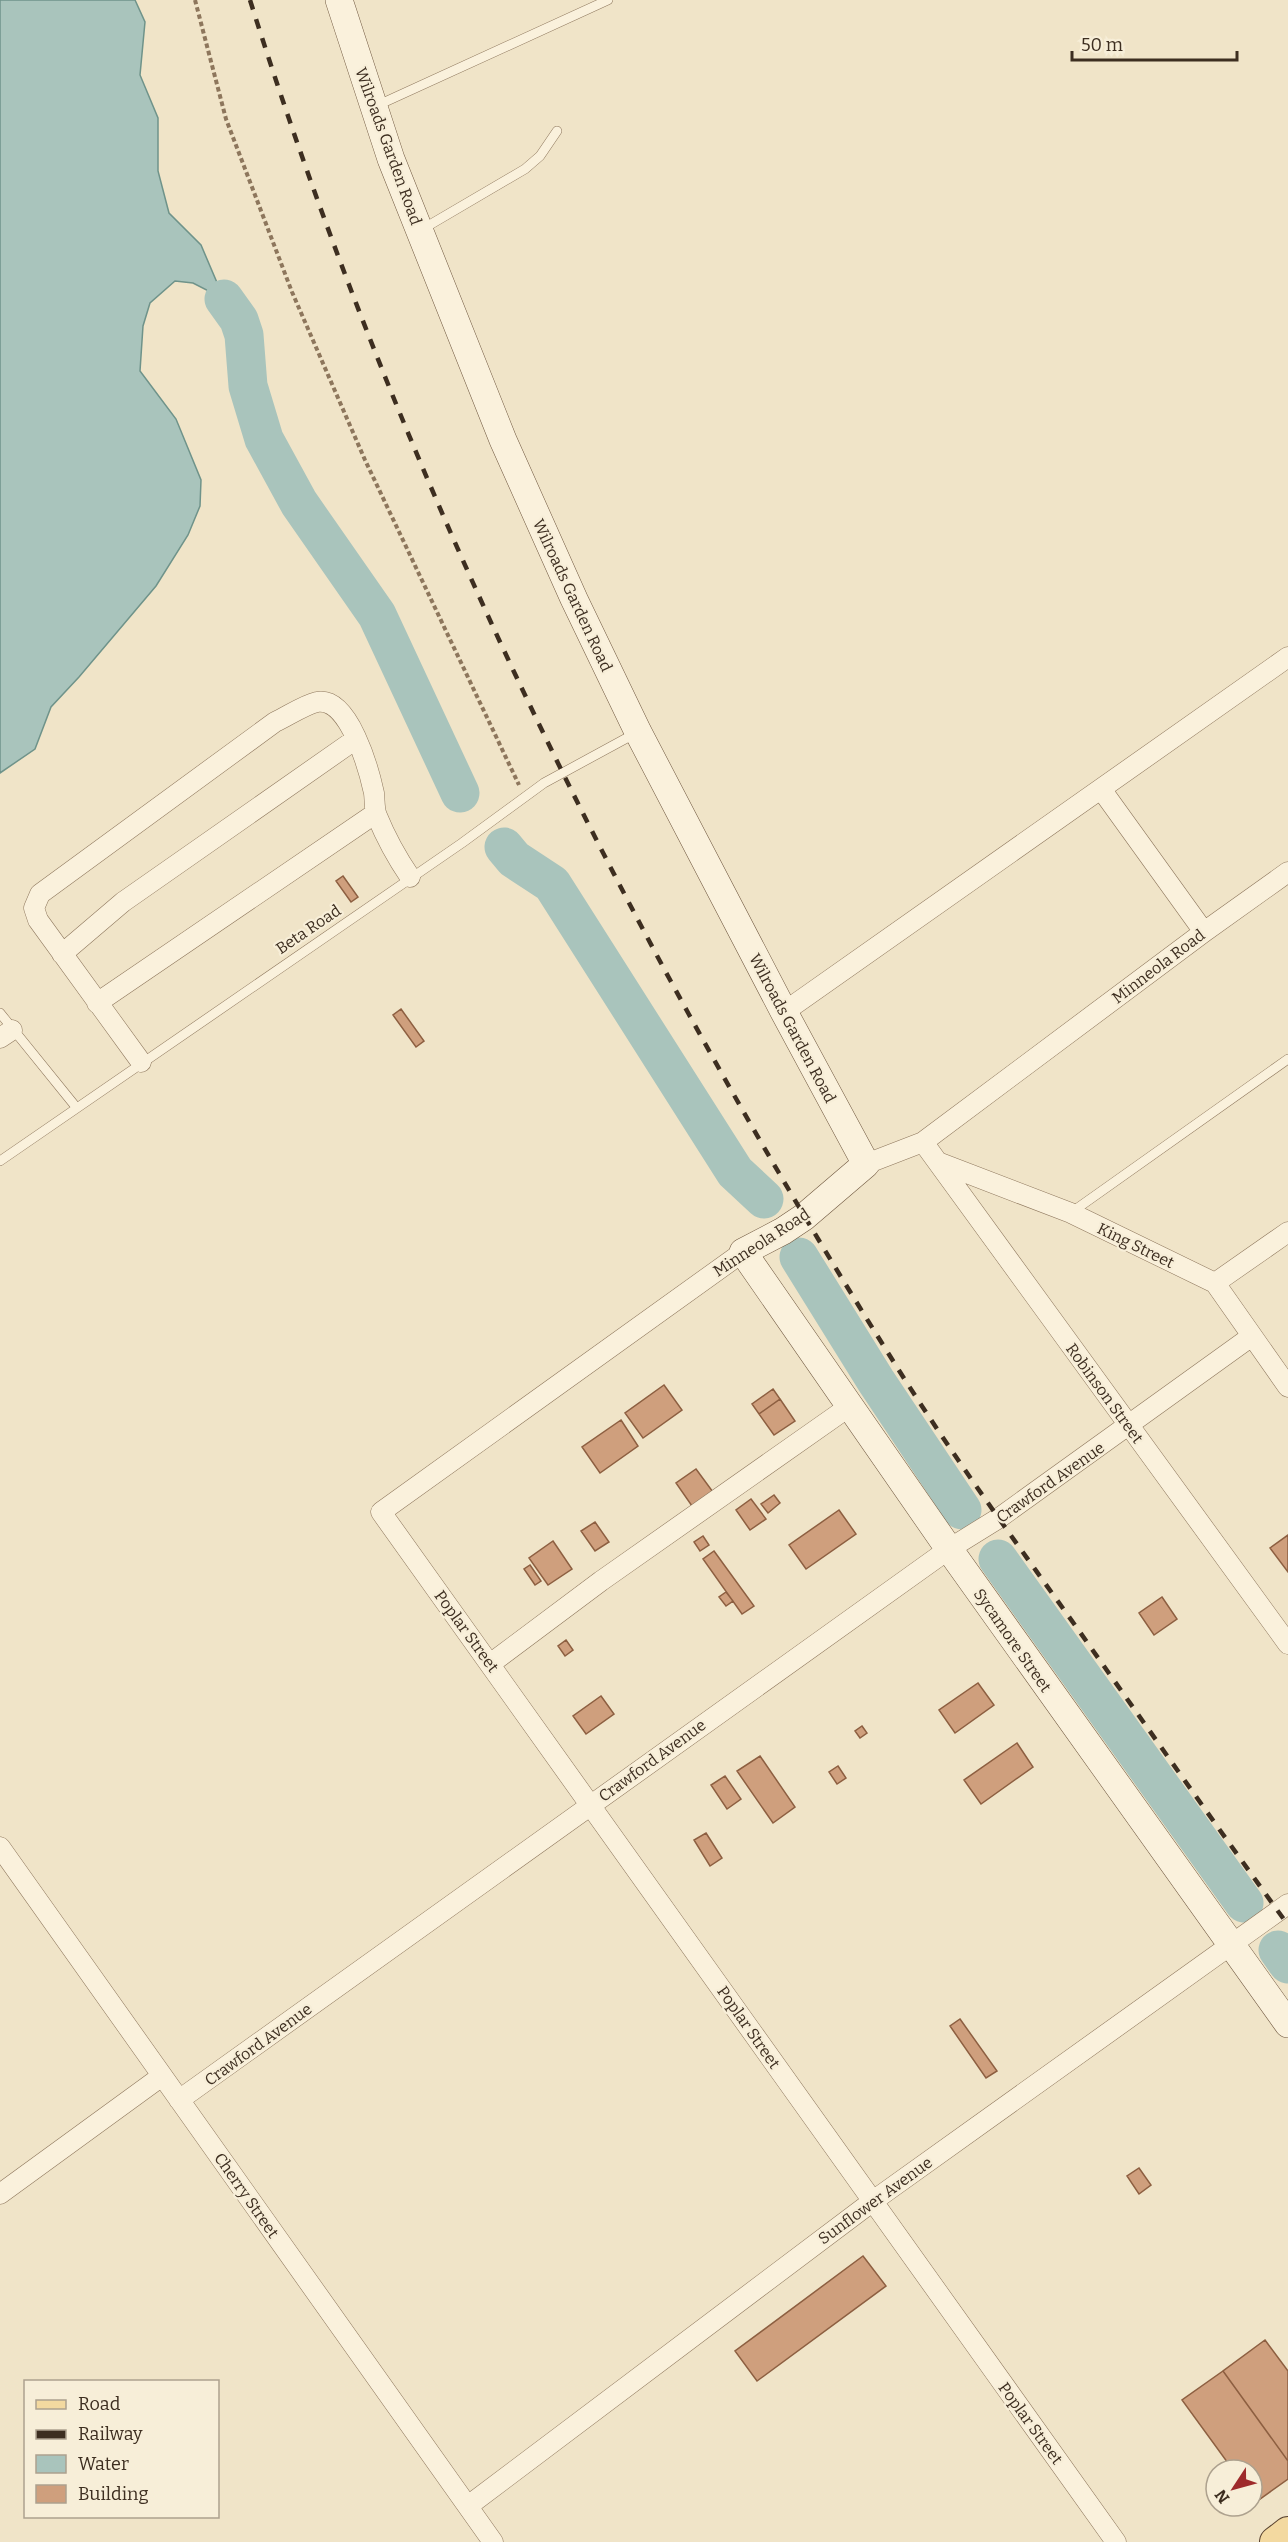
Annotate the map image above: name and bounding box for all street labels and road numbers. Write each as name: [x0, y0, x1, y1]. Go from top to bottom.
street label: Wilroads Garden Road: [351, 65, 426, 228]
street label: Wilroads Garden Road: [529, 516, 617, 675]
street label: Beta Road: [272, 901, 345, 958]
street label: Minneola Road: [1108, 925, 1209, 1007]
street label: Wilroads Garden Road: [745, 950, 840, 1107]
street label: Minneola Road: [709, 1204, 814, 1281]
street label: King Street: [1094, 1219, 1178, 1272]
street label: Robinson Street: [1062, 1340, 1147, 1447]
street label: Crawford Avenue: [993, 1438, 1108, 1527]
street label: Sycamore Street: [970, 1585, 1056, 1696]
street label: Poplar Street: [431, 1587, 503, 1676]
street label: Crawford Avenue: [595, 1715, 710, 1806]
street label: Poplar Street: [713, 1982, 784, 2072]
street label: Crawford Avenue: [201, 1999, 316, 2090]
street label: Cherry Street: [210, 2149, 283, 2242]
street label: Sunflower Avenue: [815, 2153, 936, 2248]
street label: Poplar Street: [995, 2379, 1067, 2468]

